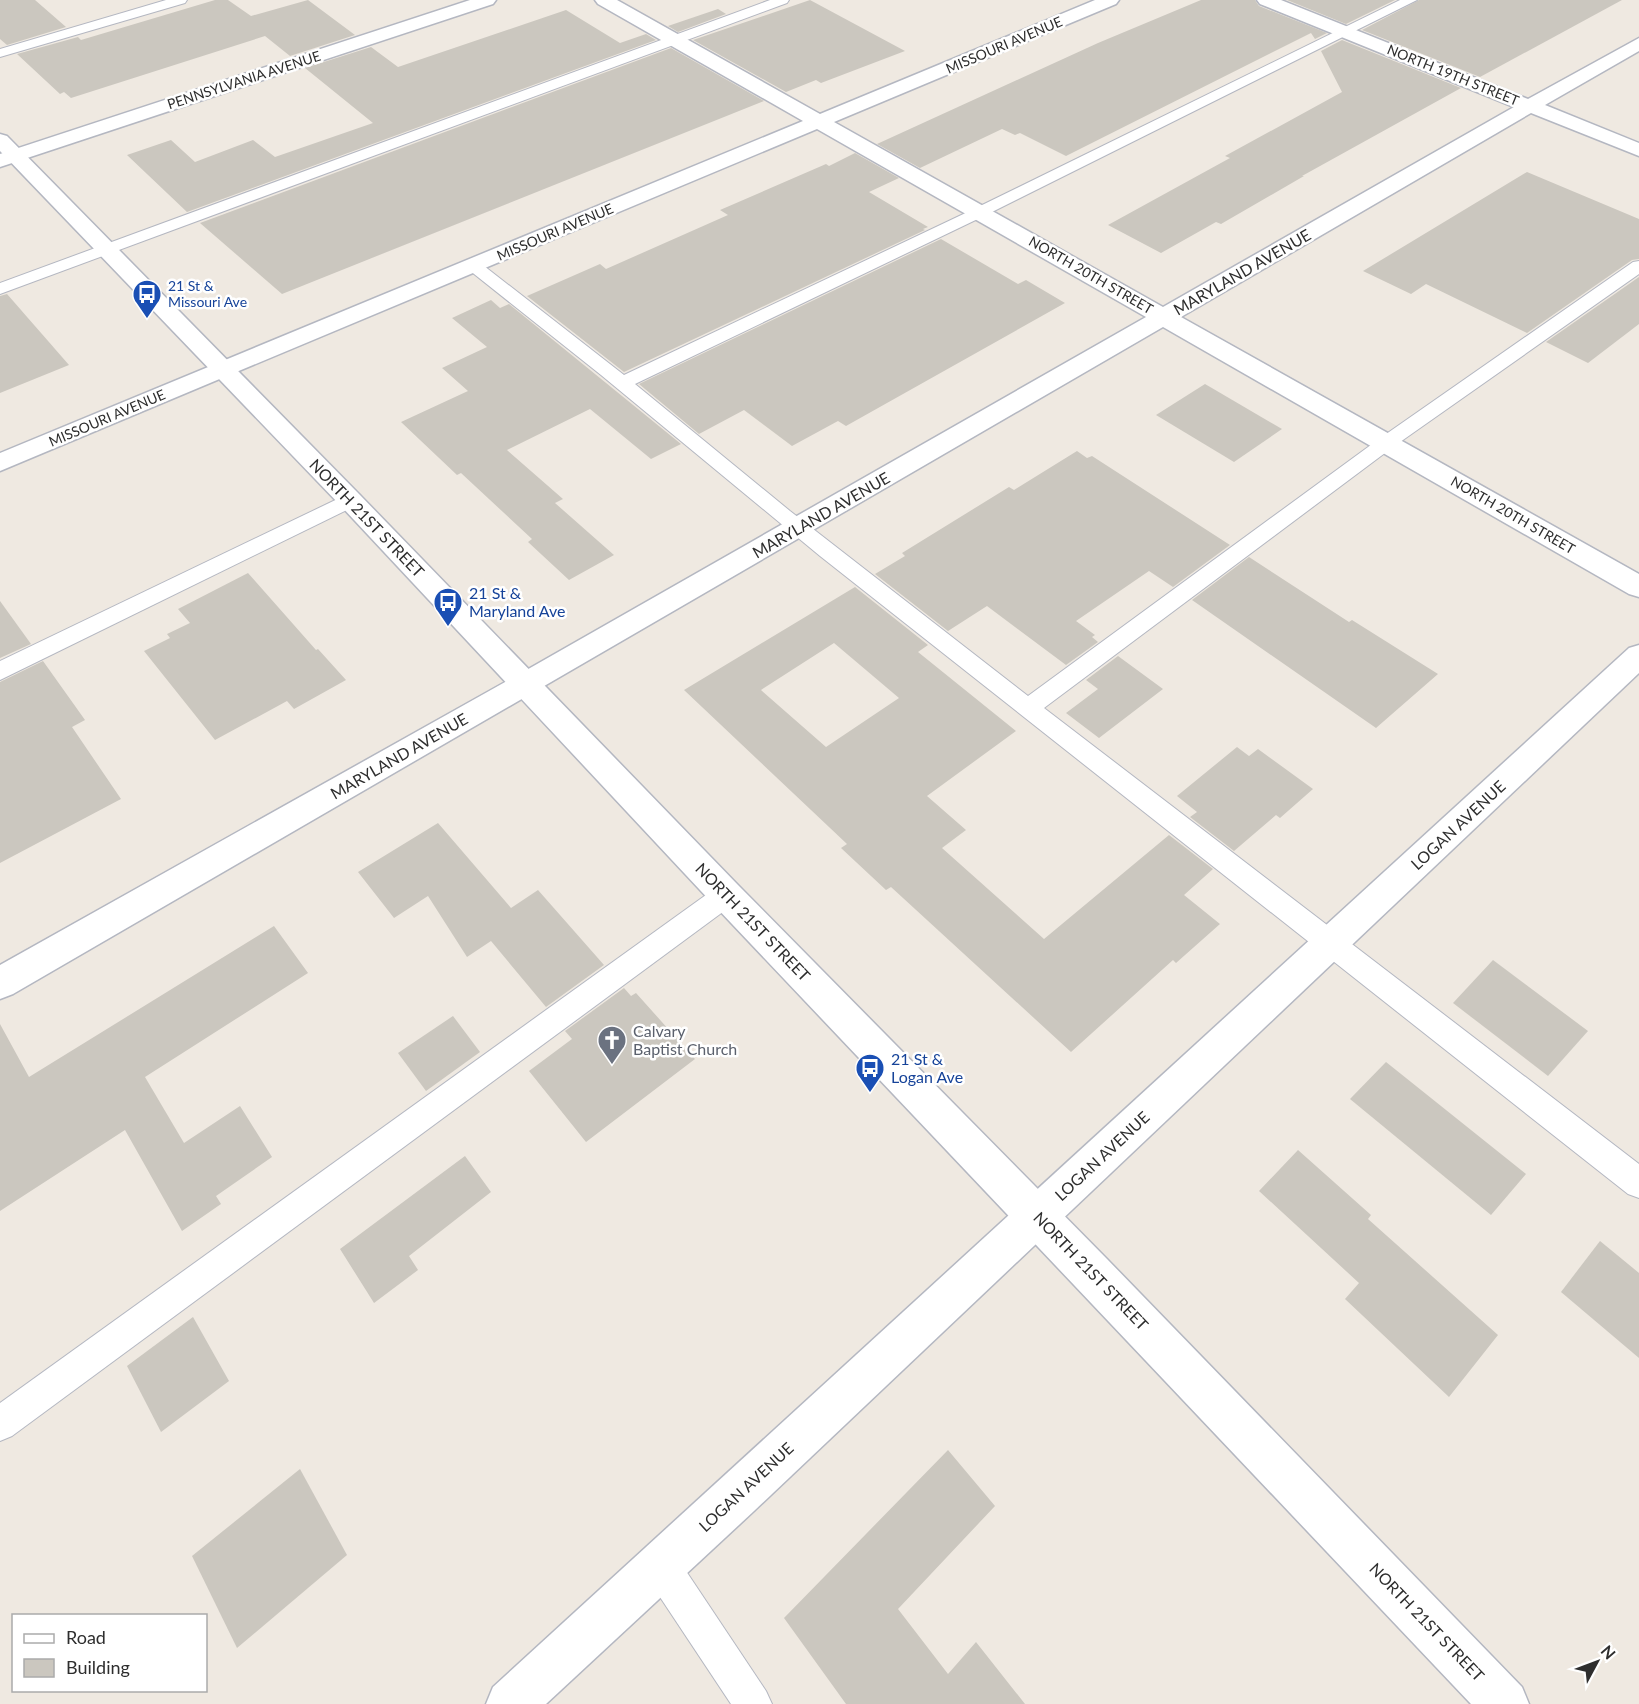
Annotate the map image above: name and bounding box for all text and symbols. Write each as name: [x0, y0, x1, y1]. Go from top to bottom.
street label: MISSOURI AVENUE: [943, 12, 1065, 77]
street label: NORTH 19TH STREET: [1385, 40, 1522, 109]
street label: PENNSYLVANIA AVENUE: [165, 47, 323, 112]
street label: MISSOURI AVENUE: [494, 199, 616, 264]
street label: MARYLAND AVENUE: [1170, 224, 1314, 319]
street label: NORTH 20TH STREET: [1026, 232, 1157, 317]
place label: 21 St & Missouri Ave: [168, 277, 247, 310]
bus stop icon: 21 St & Missouri Ave: [131, 278, 163, 320]
street label: MISSOURI AVENUE: [46, 385, 168, 450]
street label: NORTH 21ST STREET: [306, 455, 429, 581]
street label: MARYLAND AVENUE: [749, 467, 893, 562]
street label: NORTH 20TH STREET: [1448, 472, 1579, 557]
place label: 21 St & Maryland Ave: [469, 583, 566, 620]
bus stop icon: 21 St & Maryland Ave: [432, 586, 464, 628]
street label: MARYLAND AVENUE: [327, 708, 471, 803]
street label: LOGAN AVENUE: [1407, 776, 1509, 873]
street label: NORTH 21ST STREET: [692, 859, 815, 985]
place label: Calvary Baptist Church: [633, 1021, 737, 1058]
church icon: Calvary Baptist Church: [596, 1024, 628, 1066]
place label: 21 St & Logan Ave: [891, 1049, 963, 1086]
bus stop icon: 21 St & Logan Ave: [854, 1052, 886, 1094]
street label: LOGAN AVENUE: [1051, 1107, 1153, 1204]
street label: NORTH 21ST STREET: [1030, 1208, 1153, 1334]
street label: LOGAN AVENUE: [695, 1438, 797, 1535]
street label: NORTH 21ST STREET: [1366, 1559, 1489, 1685]
legend: [12, 1614, 207, 1692]
text: Road: [66, 1626, 106, 1648]
north arrow: [1567, 1632, 1627, 1692]
text: N: [1597, 1641, 1620, 1663]
text: Building: [66, 1656, 130, 1678]

